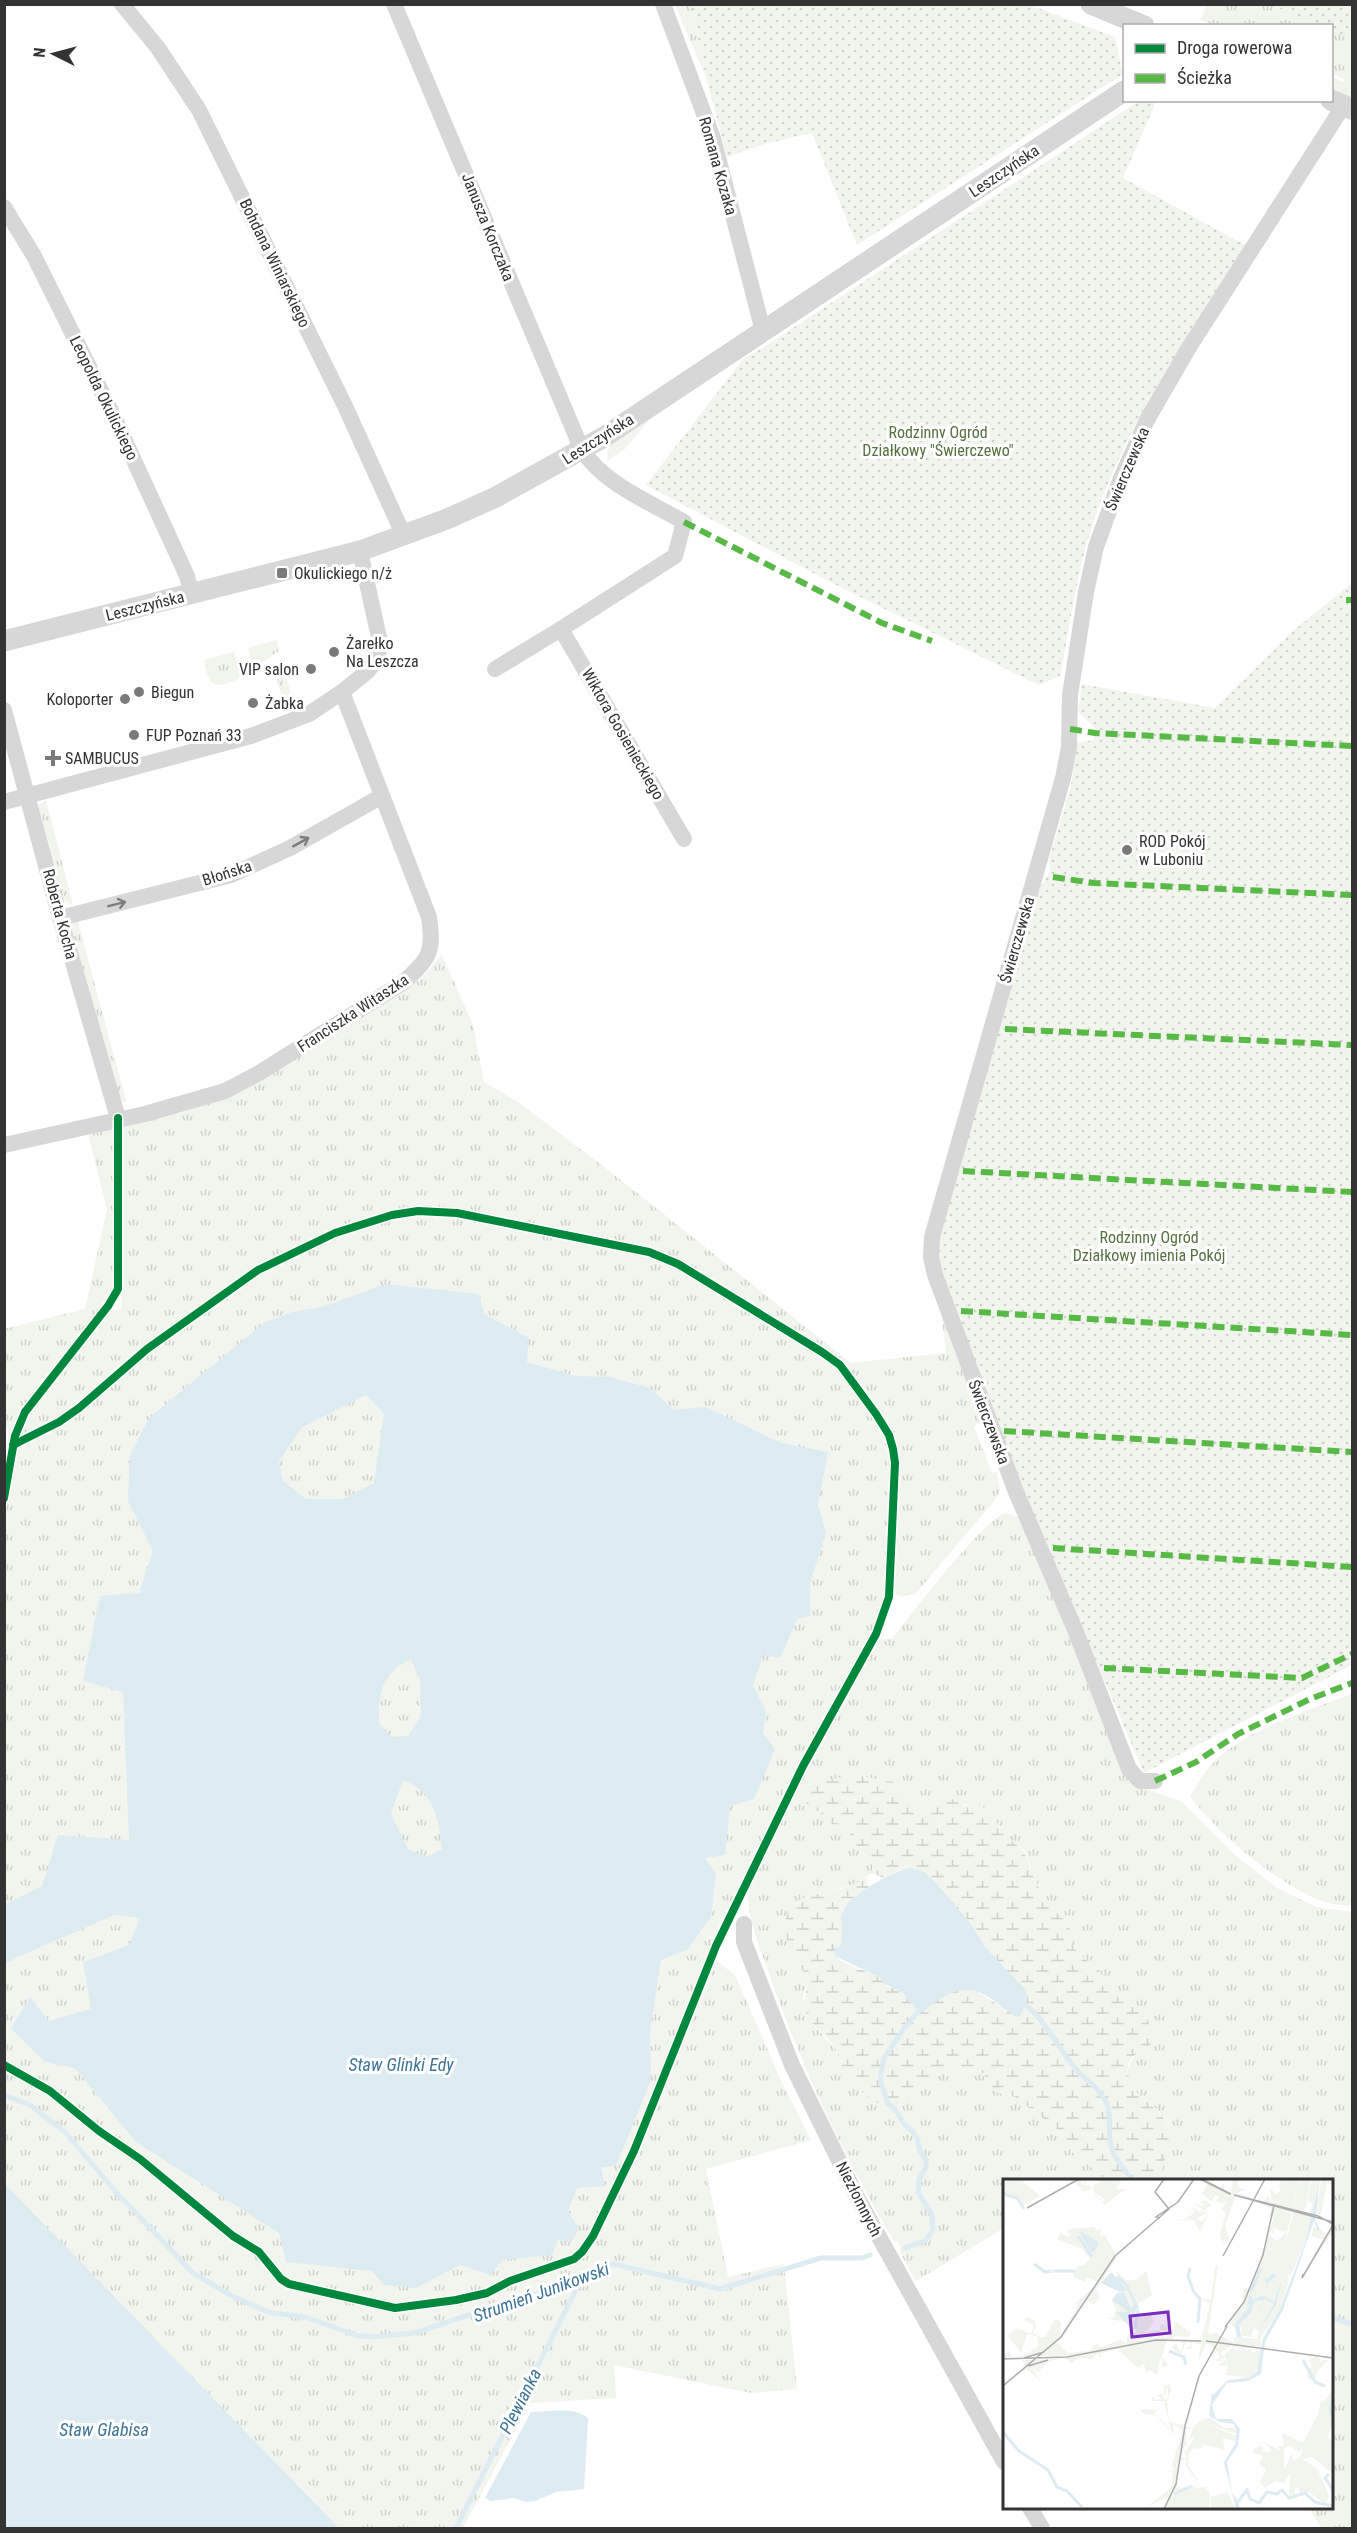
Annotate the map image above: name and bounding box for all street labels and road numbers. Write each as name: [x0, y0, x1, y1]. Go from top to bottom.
street label: Romana Kozaka: [695, 115, 741, 217]
street label: Leszczyńska: [965, 141, 1043, 201]
street label: Janusza Korczaka: [458, 170, 518, 284]
street label: Bohdana Winiarskiego: [236, 196, 314, 330]
street label: Leopolda Okulickiego: [66, 333, 142, 463]
street label: Leszczyńska: [559, 410, 637, 468]
street label: Świerczewska: [1101, 424, 1153, 514]
street label: Leszczyńska: [104, 587, 186, 625]
street label: Wiktora Gosienieckiego: [578, 665, 668, 803]
street label: Błońska: [200, 856, 254, 890]
street label: Roberta Kocha: [39, 867, 81, 961]
street label: Świerczewska: [996, 895, 1038, 985]
street label: Franciszka Witaszka: [294, 970, 412, 1056]
street label: Świerczewska: [964, 1377, 1014, 1467]
street label: Niezłomnych: [832, 2158, 886, 2240]

